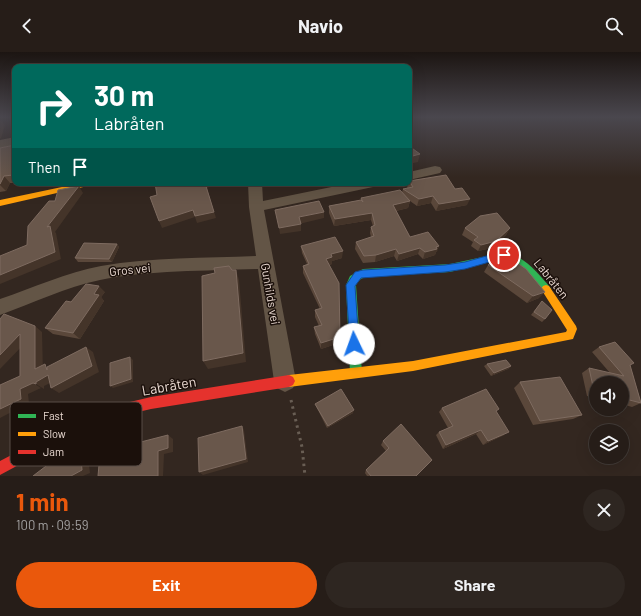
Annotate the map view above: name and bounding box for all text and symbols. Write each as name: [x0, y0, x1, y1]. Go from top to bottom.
icon: back: [16, 15, 38, 37]
text: Navio: [298, 15, 343, 37]
icon: search: [603, 15, 625, 37]
text: 30 m: [94, 78, 154, 112]
icon: right: [28, 80, 80, 132]
text: Labråten: [94, 112, 165, 134]
icon: arrive: [69, 156, 91, 178]
text: Then: [28, 158, 61, 176]
pin: [487, 238, 521, 272]
icon: arrive: [493, 244, 515, 266]
street label: Labråten: [532, 256, 572, 301]
street label: Gros vei: [109, 260, 151, 278]
street label: Gunhilds vei: [259, 262, 283, 326]
position arrow: [333, 323, 375, 365]
street label: Labråten: [140, 372, 197, 399]
map controls: [589, 376, 629, 464]
button: sound: [589, 376, 629, 416]
legend: [10, 402, 142, 466]
text: Fast: [43, 409, 64, 422]
button: layers: [589, 424, 629, 464]
text: Slow: [43, 427, 66, 440]
text: Jam: [43, 445, 64, 458]
text: 1 min: [16, 487, 69, 516]
button: close: [583, 489, 625, 531]
text: 100 m · 09:59: [16, 517, 89, 533]
button: Exit: [16, 562, 317, 608]
button: Share: [325, 562, 625, 608]

